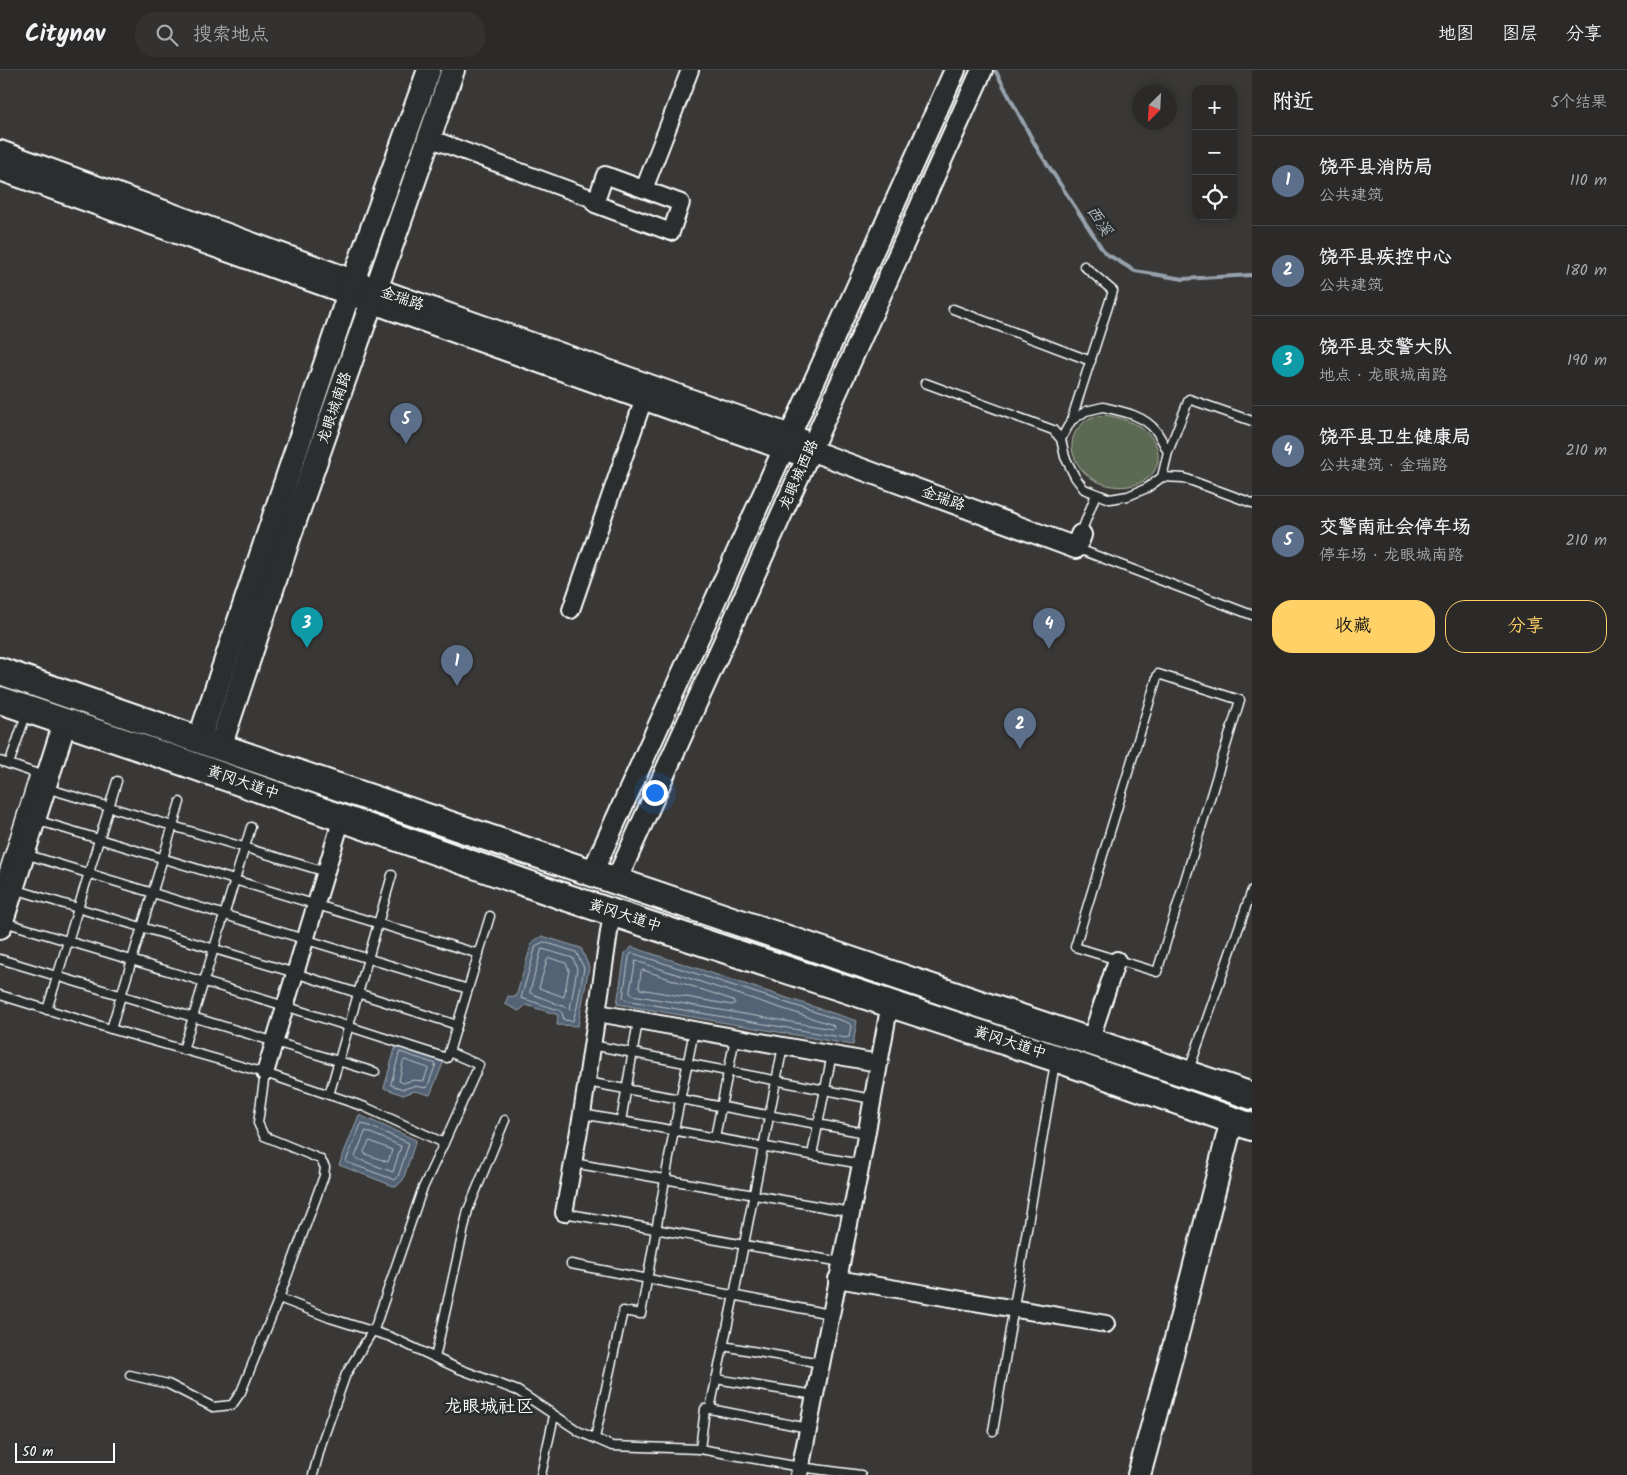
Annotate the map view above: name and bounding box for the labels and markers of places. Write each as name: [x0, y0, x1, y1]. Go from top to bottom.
pin: 5: [390, 403, 422, 444]
pin: 3: [291, 607, 323, 648]
pin: 4: [1033, 608, 1065, 649]
pin: 1: [441, 645, 473, 686]
pin: 2: [1004, 708, 1036, 749]

